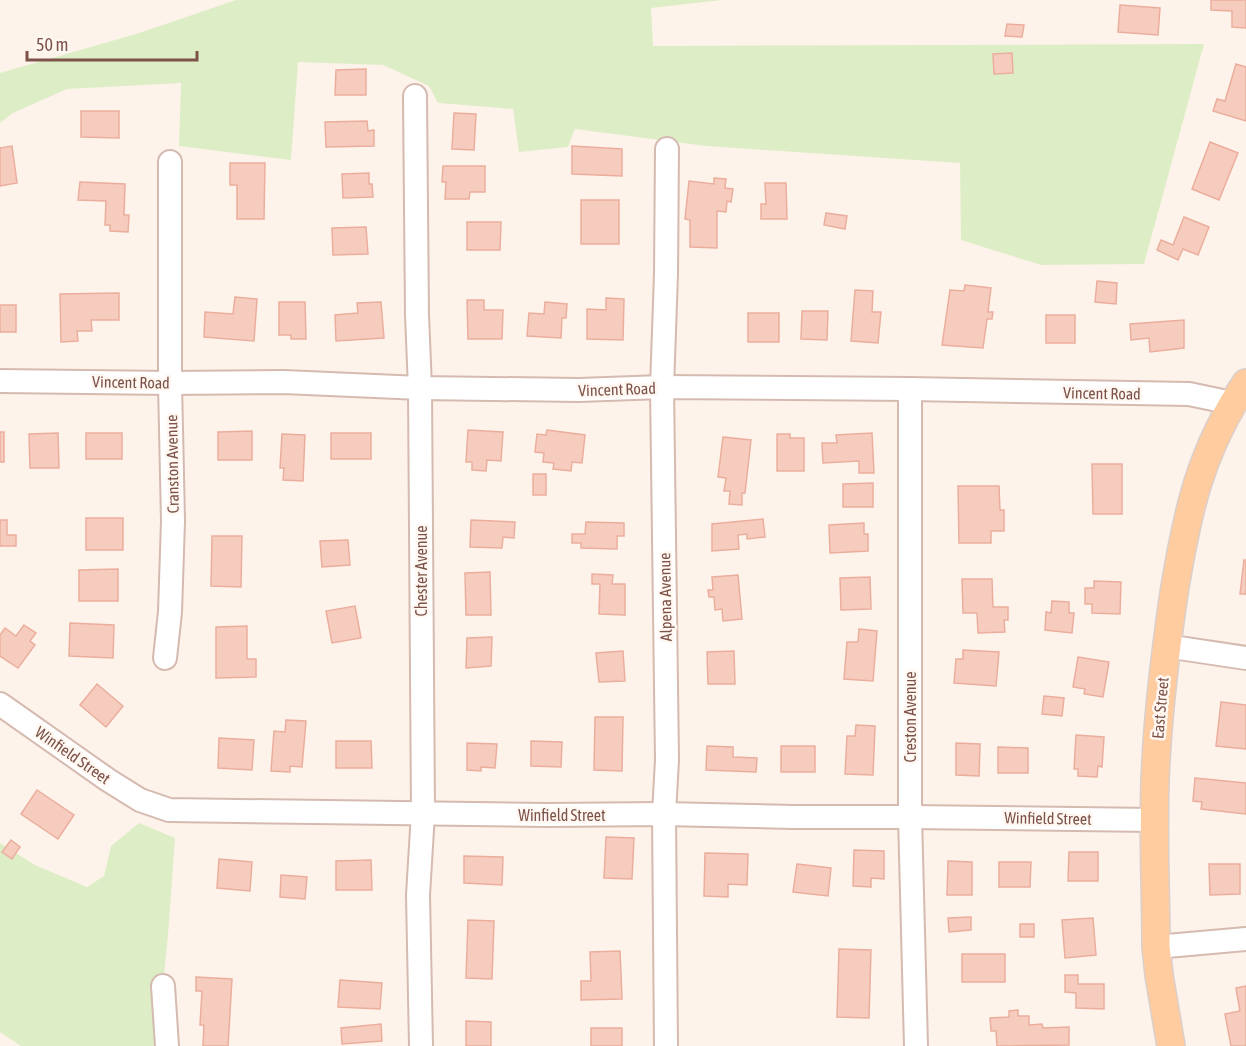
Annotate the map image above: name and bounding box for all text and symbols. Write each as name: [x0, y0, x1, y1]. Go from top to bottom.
scale bar: [27, 24, 196, 62]
text: 50 m: [36, 34, 68, 55]
street label: Vincent Road: [92, 372, 170, 392]
street label: Vincent Road: [578, 379, 656, 399]
street label: Vincent Road: [1063, 383, 1141, 403]
street label: Cranston Avenue: [162, 415, 182, 513]
street label: Chester Avenue: [412, 526, 430, 616]
street label: Alpena Avenue: [655, 553, 676, 641]
street label: Creston Avenue: [901, 671, 919, 763]
street label: East Street: [1148, 676, 1172, 740]
street label: Winfield Street: [32, 723, 114, 788]
street label: Winfield Street: [518, 806, 606, 824]
street label: Winfield Street: [1004, 808, 1092, 828]

